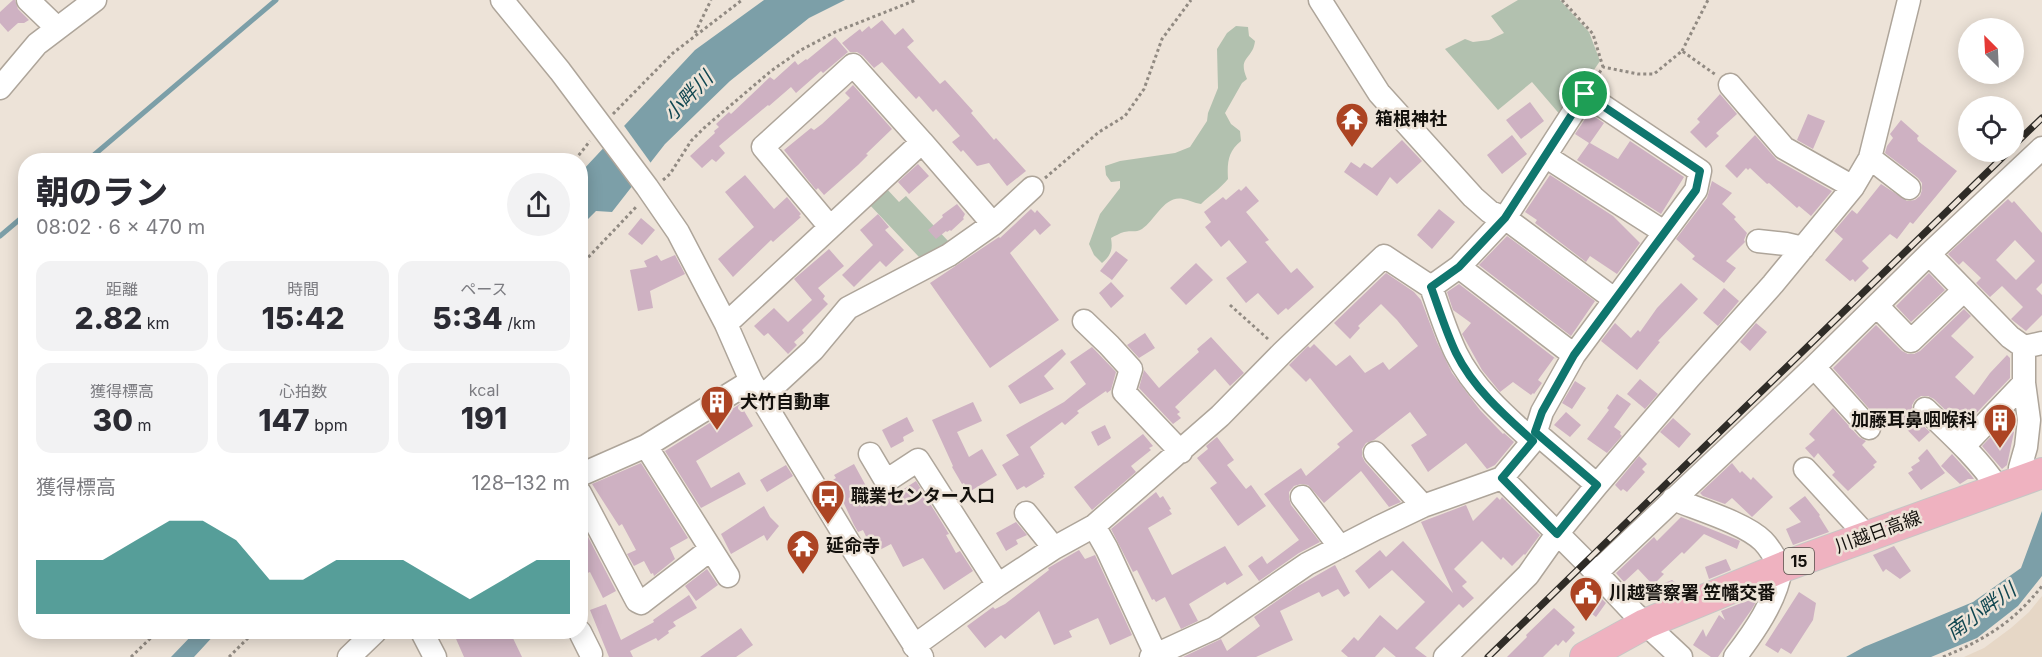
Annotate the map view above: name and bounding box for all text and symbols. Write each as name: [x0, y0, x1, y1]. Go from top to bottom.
north arrow: [1958, 18, 2024, 84]
map controls: [1958, 18, 2024, 162]
water label: 小畔川: [659, 65, 719, 126]
pin: [1559, 68, 1610, 119]
icon: arrive: [1568, 77, 1601, 110]
button: locate: [1958, 96, 2024, 162]
temple icon: 箱根神社: [1334, 101, 1370, 148]
place label: 箱根神社: [1375, 108, 1447, 129]
text: 朝のラン: [36, 172, 168, 212]
button: share: [507, 173, 570, 236]
text: 08:02 · 6 × 470 m: [36, 215, 205, 239]
text: 距離: [106, 279, 138, 299]
text: 時間: [287, 279, 319, 299]
text: ペース: [460, 279, 508, 299]
text: 2.82: [74, 300, 142, 336]
text: 15:42: [261, 300, 345, 336]
text: 5:34: [432, 300, 503, 336]
text: km: [142, 313, 170, 333]
text: /km: [503, 313, 536, 333]
text: kcal: [469, 380, 499, 400]
text: 獲得標高: [90, 381, 154, 401]
text: 心拍数: [279, 381, 327, 401]
building icon: 犬竹自動車: [699, 384, 735, 431]
place label: 犬竹自動車: [740, 391, 830, 412]
text: 191: [461, 400, 507, 436]
text: 30: [93, 402, 133, 438]
text: 147: [258, 402, 310, 438]
building icon: 加藤耳鼻咽喉科: [1982, 402, 2018, 449]
place label: 加藤耳鼻咽喉科: [1851, 409, 1977, 430]
text: m: [133, 415, 151, 435]
text: bpm: [310, 415, 348, 435]
text: 128–132 m: [471, 471, 570, 495]
text: 獲得標高: [36, 475, 116, 499]
bus stop icon: 職業センター入口: [810, 478, 846, 525]
place label: 職業センター入口: [851, 485, 995, 506]
street label: 川越日高線: [1832, 506, 1924, 557]
temple icon: 延命寺: [785, 528, 821, 575]
place label: 延命寺: [826, 535, 880, 556]
road number: 15: [1784, 548, 1814, 574]
public building icon: 川越警察署 笠幡交番: [1568, 575, 1604, 622]
water label: 南小畔川: [1942, 577, 2022, 644]
place label: 川越警察署 笠幡交番: [1609, 582, 1775, 603]

